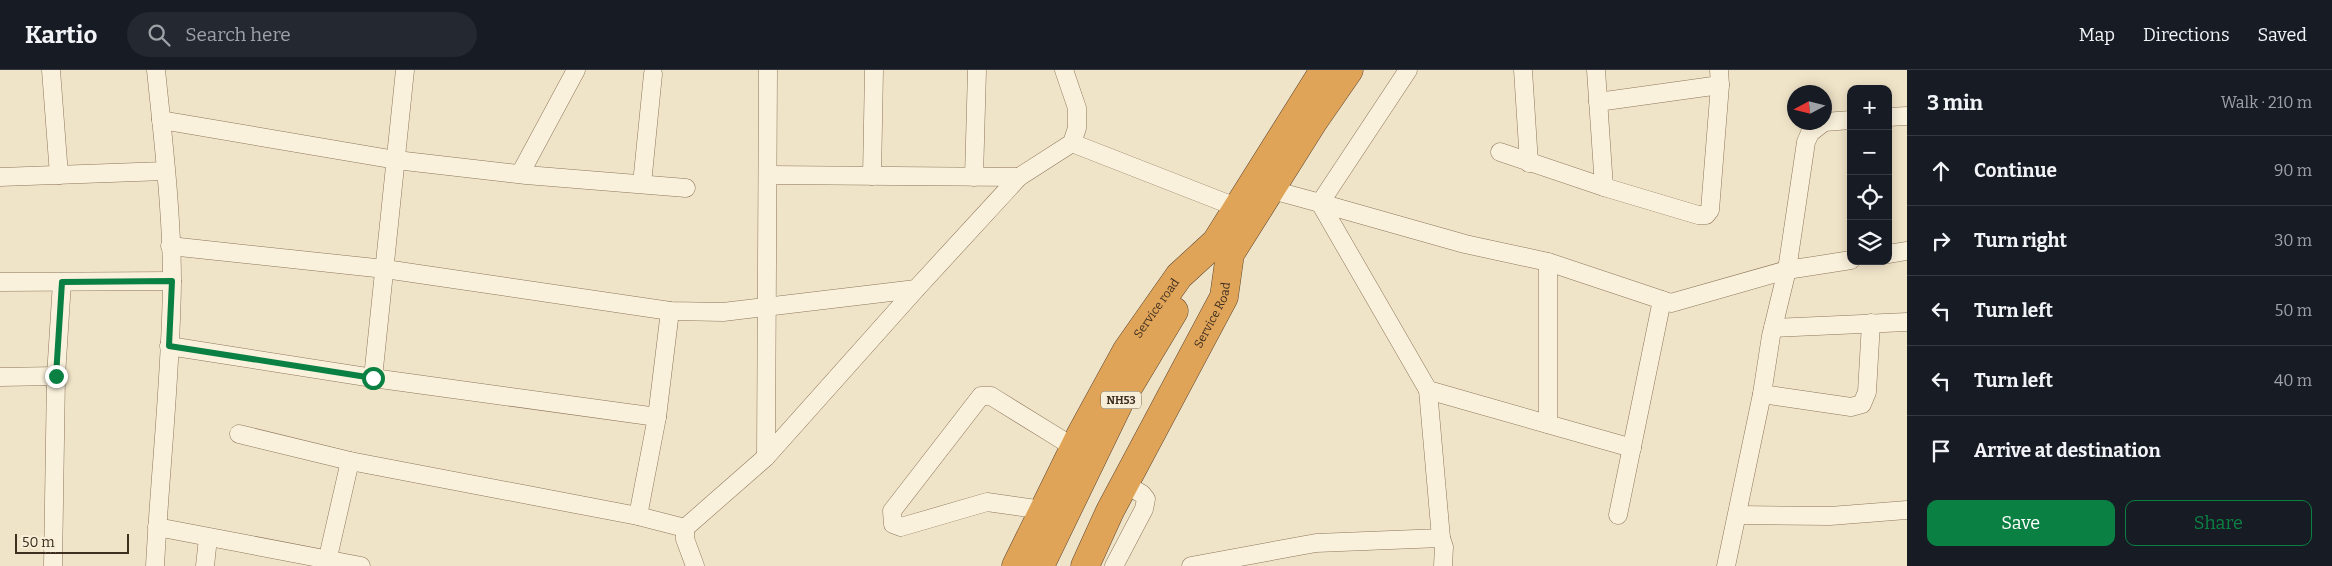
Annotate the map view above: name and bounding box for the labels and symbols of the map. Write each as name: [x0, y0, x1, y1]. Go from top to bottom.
north arrow: [1787, 85, 1832, 130]
street label: Service road: [1131, 276, 1182, 341]
street label: Service Road: [1191, 281, 1233, 351]
route end: [45, 365, 68, 388]
route start: [362, 367, 385, 390]
road number: NH53: [1101, 392, 1141, 408]
scale bar: [15, 531, 129, 554]

